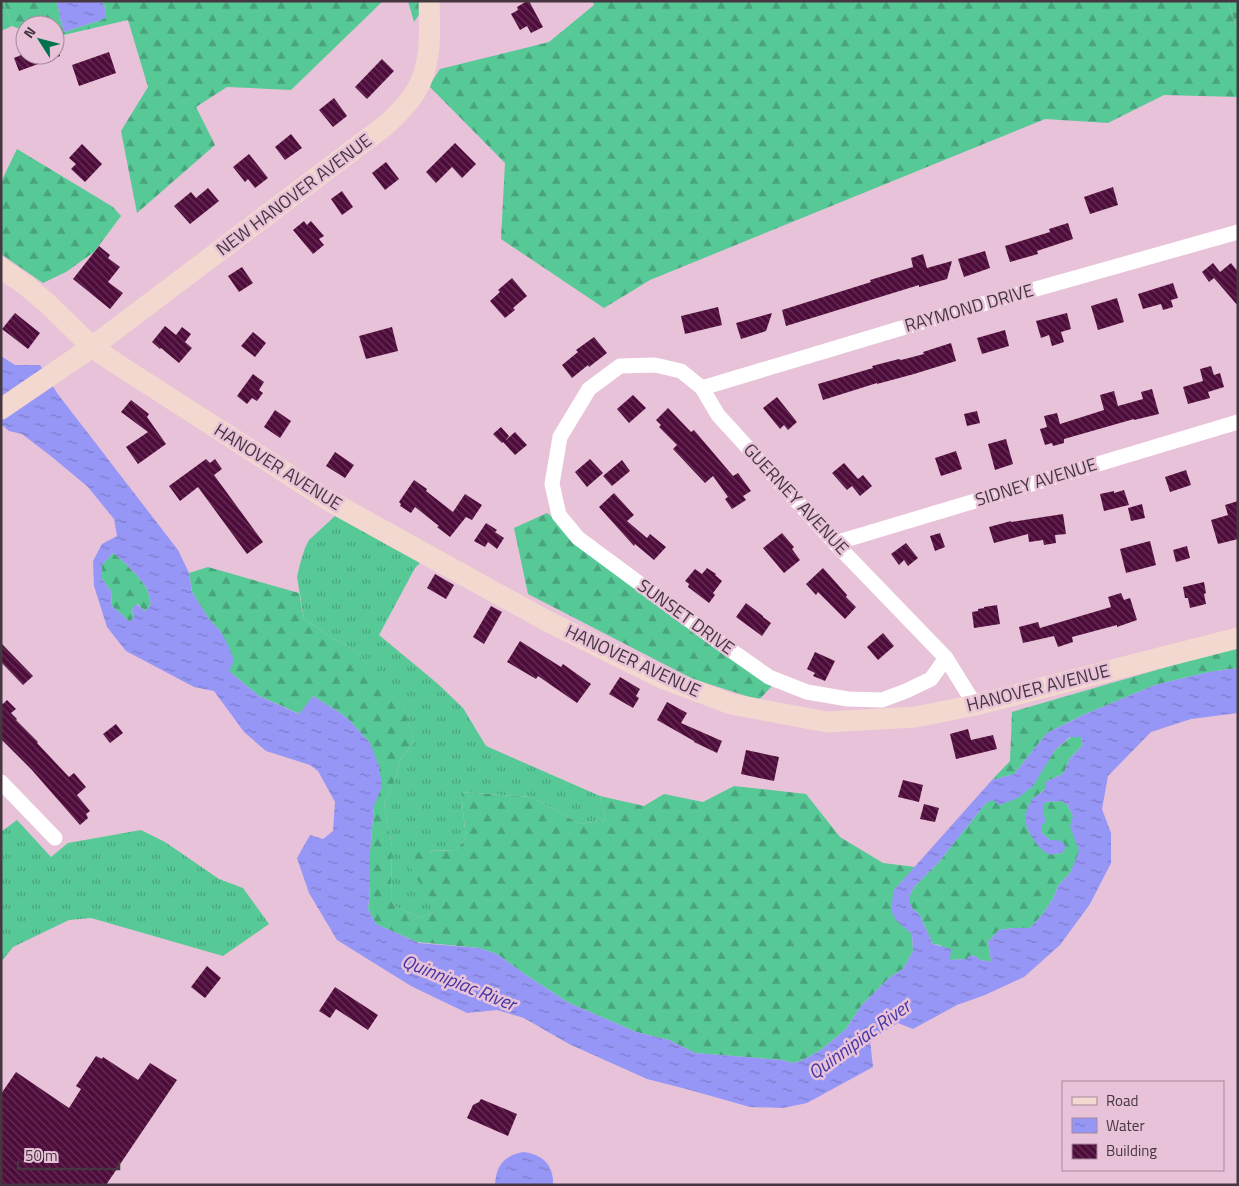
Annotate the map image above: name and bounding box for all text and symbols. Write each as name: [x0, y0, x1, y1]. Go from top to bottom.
north arrow: [15, 15, 65, 65]
text: N: [18, 22, 40, 42]
street label: NEW HANOVER AVENUE: [210, 127, 377, 262]
street label: RAYMOND DRIVE: [901, 276, 1036, 339]
street label: HANOVER AVENUE: [209, 416, 348, 517]
street label: GUERNEY AVENUE: [737, 437, 855, 561]
street label: SIDNEY AVENUE: [972, 450, 1100, 513]
street label: SUNSET DRIVE: [632, 572, 740, 661]
street label: HANOVER AVENUE: [561, 617, 705, 704]
street label: HANOVER AVENUE: [964, 657, 1112, 718]
water label: Quinnipiac River: [398, 945, 522, 1018]
water label: Quinnipiac River: [801, 990, 918, 1086]
legend: [1062, 1081, 1224, 1171]
text: Road: [1106, 1089, 1138, 1112]
text: Water: [1106, 1114, 1145, 1137]
scale bar: [18, 1138, 119, 1170]
text: Building: [1106, 1139, 1157, 1162]
text: 50 m: [25, 1144, 58, 1167]

